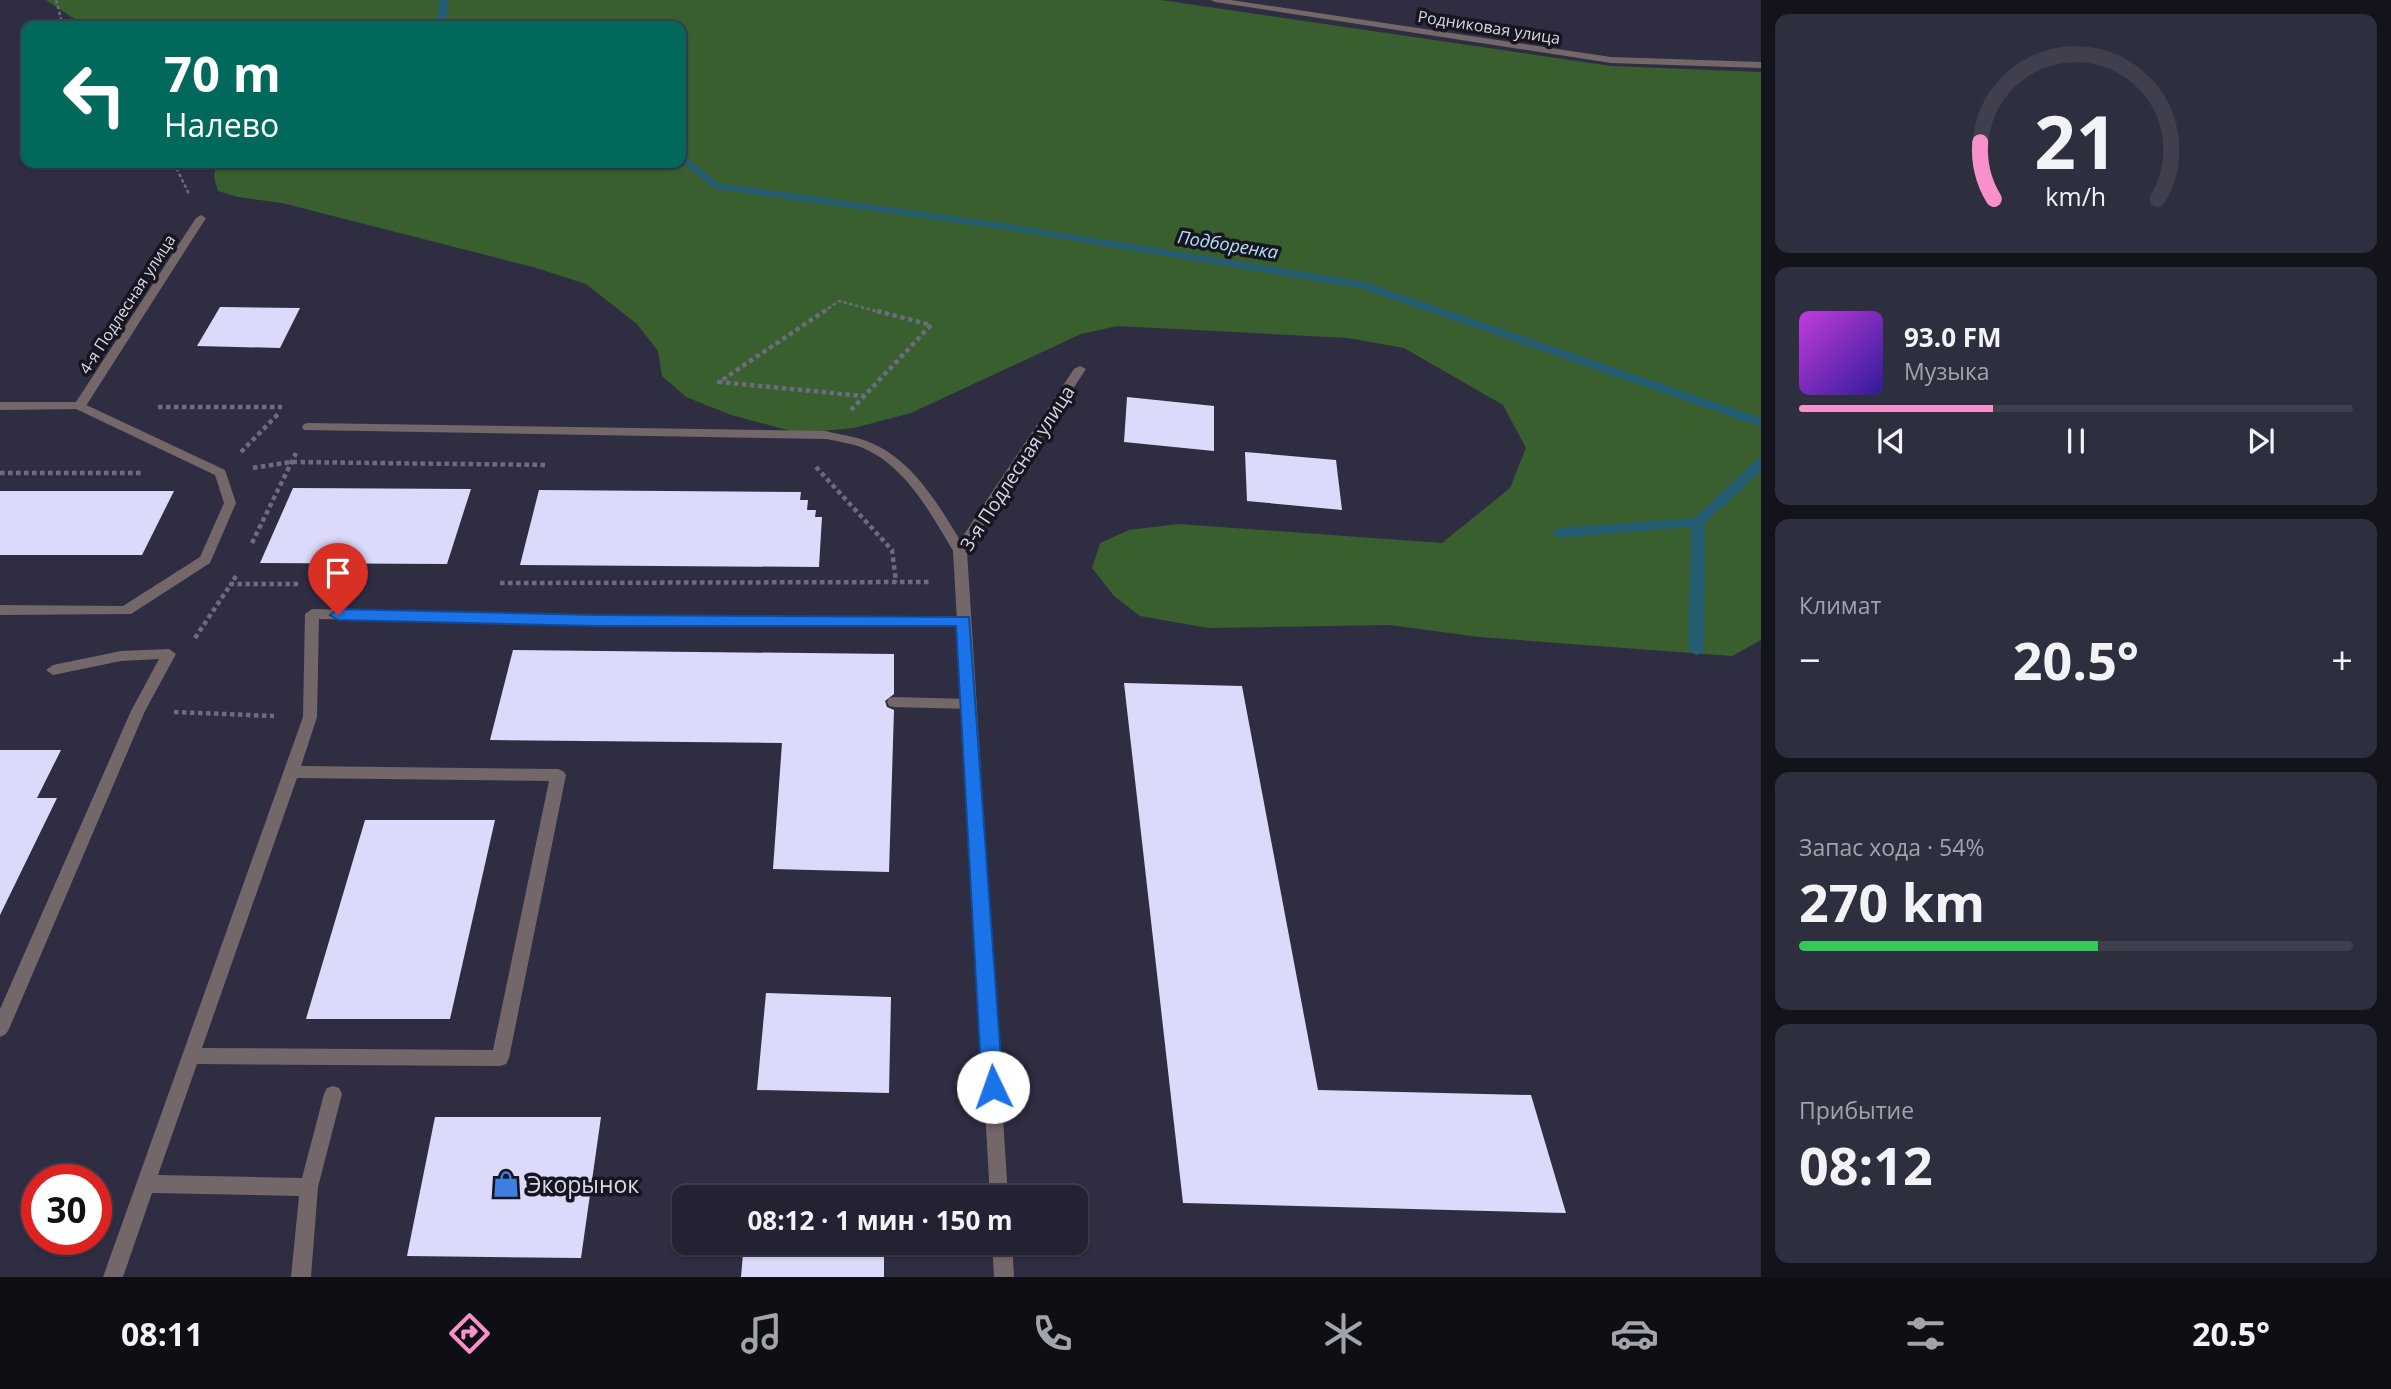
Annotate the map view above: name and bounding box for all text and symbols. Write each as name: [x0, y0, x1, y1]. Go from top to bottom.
street label: Родниковая улица: [1416, 5, 1562, 49]
text: 70 m: [164, 40, 281, 106]
icon: left: [49, 49, 140, 140]
text: 21: [2034, 92, 2118, 191]
text: Налево: [164, 103, 279, 146]
text: km/h: [2046, 179, 2106, 213]
water label: Подборенка: [1176, 224, 1280, 264]
street label: 4-я Подлесная улица: [74, 230, 180, 378]
text: 93.0 FM: [1904, 319, 2002, 355]
text: Музыка: [1904, 355, 1990, 387]
street label: 3-я Подлесная улица: [954, 380, 1080, 556]
icon: previous: [1872, 422, 1910, 460]
icon: pause: [2057, 422, 2095, 460]
icon: next: [2242, 422, 2280, 460]
pin: [308, 543, 368, 615]
icon: arrive: [319, 554, 357, 592]
text: Климат: [1799, 589, 1881, 621]
text: 20.5°: [2013, 624, 2139, 695]
text: −: [1799, 633, 1821, 685]
text: +: [2331, 633, 2353, 685]
text: Запас хода · 54%: [1799, 831, 1984, 863]
text: 270 km: [1799, 866, 1985, 937]
position arrow: [956, 1050, 1030, 1124]
text: Прибытие: [1799, 1094, 1914, 1126]
text: 08:12: [1799, 1129, 1933, 1200]
speed limit sign: 30: [21, 1164, 112, 1255]
place label: Экорынок: [527, 1168, 639, 1200]
shop icon: Экорынок: [491, 1169, 521, 1199]
text: 08:12 · 1 мин · 150 m: [747, 1202, 1013, 1238]
icon: directions: [445, 1309, 494, 1358]
icon: music: [737, 1309, 786, 1358]
icon: phone: [1028, 1309, 1077, 1358]
icon: climate: [1319, 1309, 1368, 1358]
icon: car: [1610, 1309, 1659, 1358]
icon: filters: [1901, 1309, 1950, 1358]
text: 08:11: [121, 1312, 203, 1355]
text: 20.5°: [2192, 1312, 2270, 1355]

